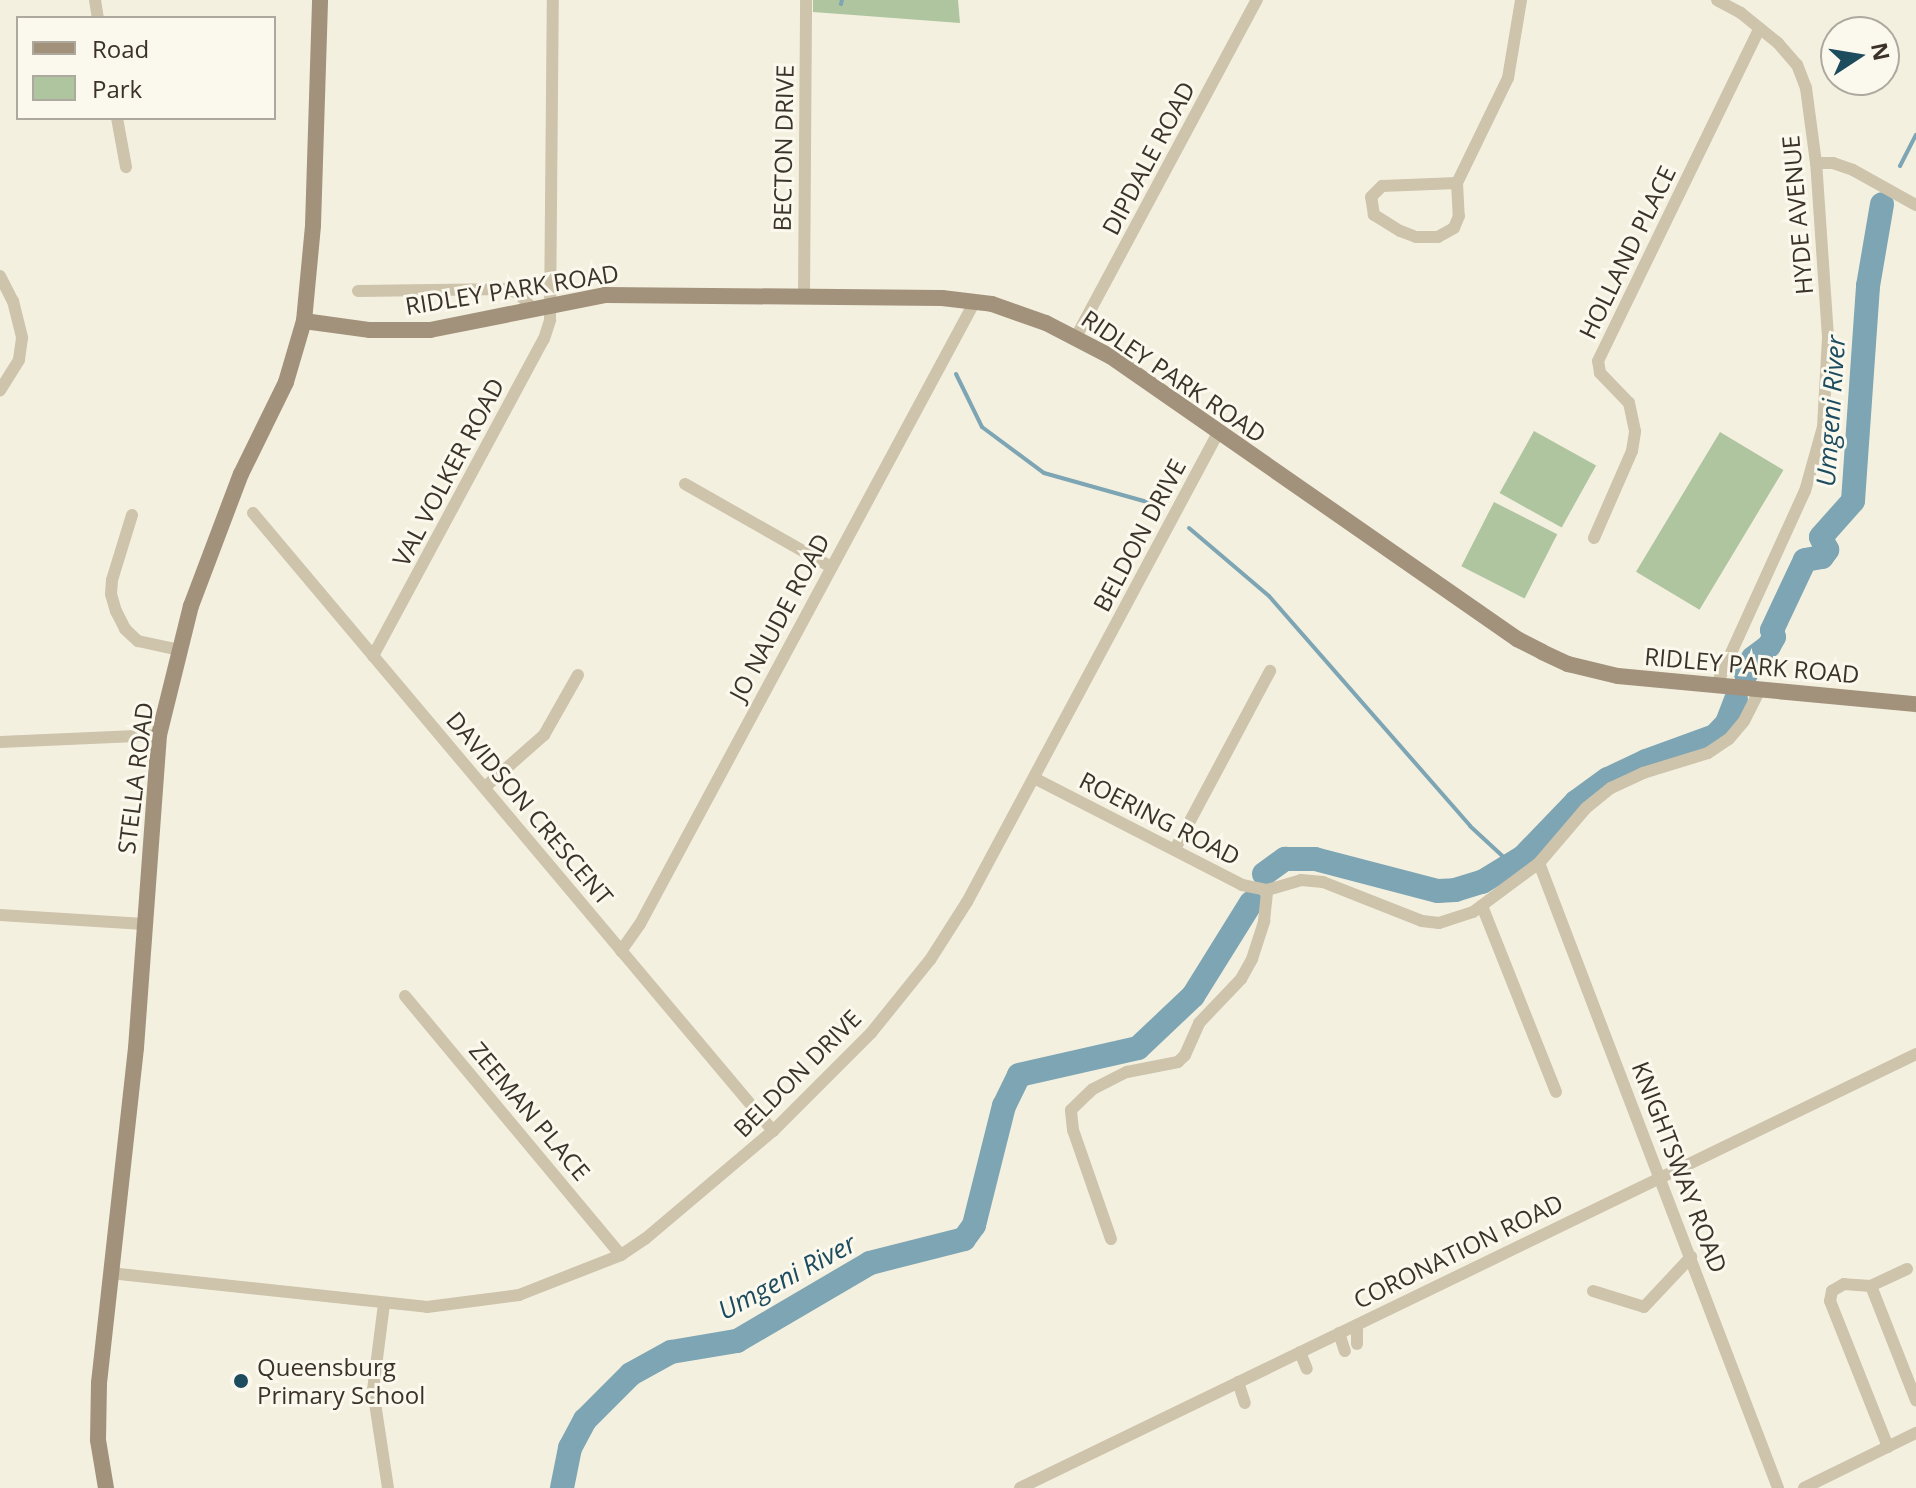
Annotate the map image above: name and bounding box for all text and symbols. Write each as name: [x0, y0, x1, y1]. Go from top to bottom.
legend: [16, 16, 276, 120]
north arrow: [1820, 16, 1900, 96]
text: Road: [92, 32, 149, 65]
text: N: [1865, 40, 1898, 63]
street label: BECTON DRIVE: [767, 64, 799, 232]
text: Park: [92, 72, 142, 105]
street label: DIPDALE ROAD: [1096, 76, 1200, 240]
street label: HYDE AVENUE: [1776, 134, 1818, 296]
street label: HOLLAND PLACE: [1573, 161, 1681, 343]
street label: RIDLEY PARK ROAD: [403, 258, 621, 320]
street label: RIDLEY PARK ROAD: [1076, 304, 1272, 448]
water label: Umgeni River: [1810, 334, 1852, 488]
street label: VAL VOLKER ROAD: [386, 373, 510, 571]
street label: BELDON DRIVE: [1087, 454, 1191, 616]
street label: JO NAUDE ROAD: [723, 529, 835, 705]
street label: RIDLEY PARK ROAD: [1643, 641, 1861, 689]
street label: STELLA ROAD: [111, 701, 159, 855]
street label: DAVIDSON CRESCENT: [441, 706, 619, 910]
street label: ROERING ROAD: [1075, 765, 1245, 871]
street label: BELDON DRIVE: [727, 1003, 867, 1143]
street label: ZEEMAN PLACE: [464, 1036, 596, 1186]
street label: KNIGHTSWAY ROAD: [1626, 1057, 1734, 1277]
street label: CORONATION ROAD: [1349, 1188, 1567, 1314]
water label: Umgeni River: [713, 1228, 861, 1326]
place label: Queensburg Primary School: [257, 1353, 425, 1409]
marker: Queensburg Primary School: [232, 1372, 250, 1390]

